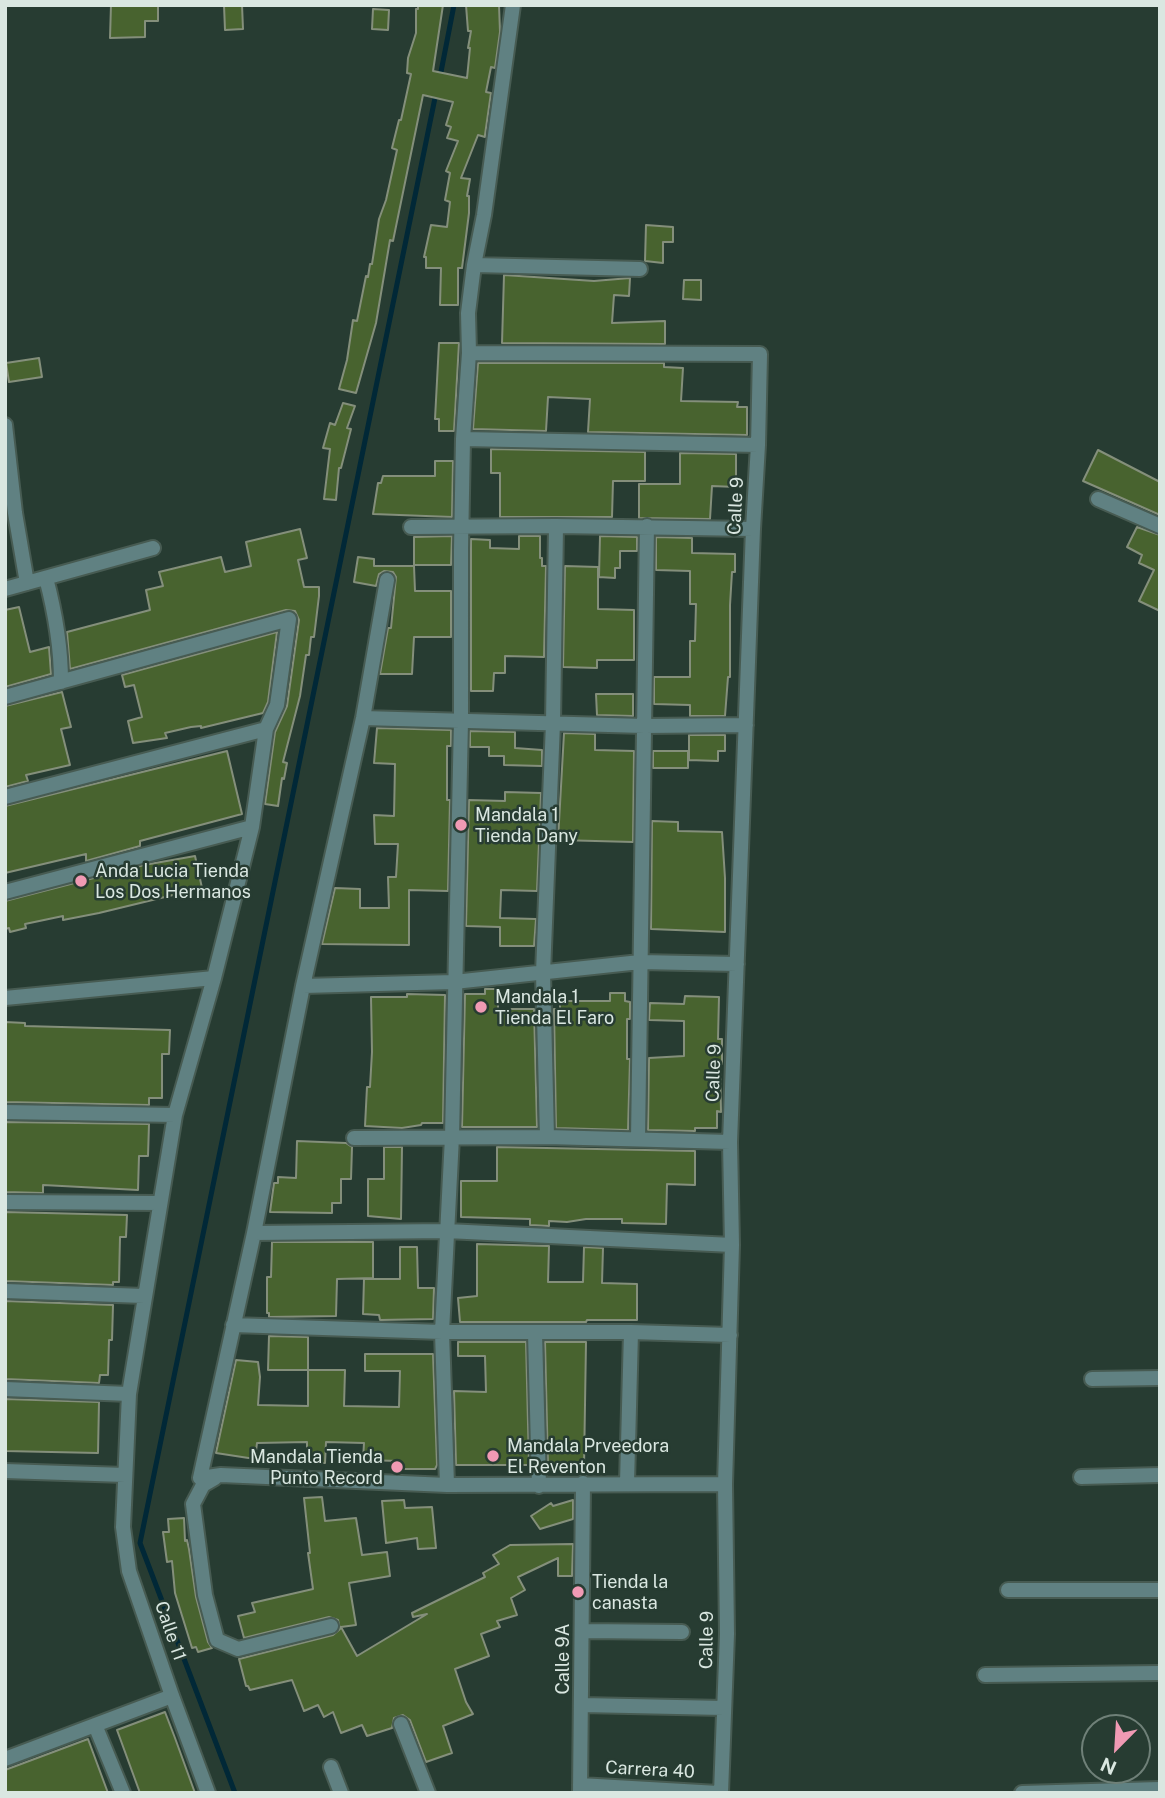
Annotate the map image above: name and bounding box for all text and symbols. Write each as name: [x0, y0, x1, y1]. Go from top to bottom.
street label: Calle 9: [724, 476, 748, 536]
place label: Mandala 1 Tienda Dany: [475, 804, 578, 846]
marker: Mandala 1 Tienda Dany: [453, 817, 469, 833]
place label: Anda Lucia Tienda Los Dos Hermanos: [95, 860, 251, 903]
marker: Anda Lucia Tienda Los Dos Hermanos: [73, 873, 89, 889]
place label: Mandala 1 Tienda El Faro: [495, 986, 614, 1028]
marker: Mandala 1 Tienda El Faro: [473, 999, 489, 1015]
street label: Calle 9: [702, 1044, 726, 1102]
place label: Mandala Prveedora El Reventon: [507, 1435, 669, 1478]
place label: Mandala Tienda Punto Record: [250, 1446, 383, 1488]
marker: Mandala Prveedora El Reventon: [485, 1448, 501, 1464]
marker: Mandala Tienda Punto Record: [389, 1459, 405, 1475]
place label: Tienda la canasta: [592, 1571, 668, 1614]
marker: Tienda la canasta: [570, 1584, 586, 1600]
street label: Calle 11: [150, 1598, 190, 1664]
street label: Calle 9: [696, 1611, 718, 1669]
street label: Calle 9A: [552, 1623, 574, 1695]
north arrow: [1081, 1714, 1151, 1784]
text: N: [1097, 1753, 1120, 1779]
street label: Carrera 40: [605, 1757, 695, 1783]

